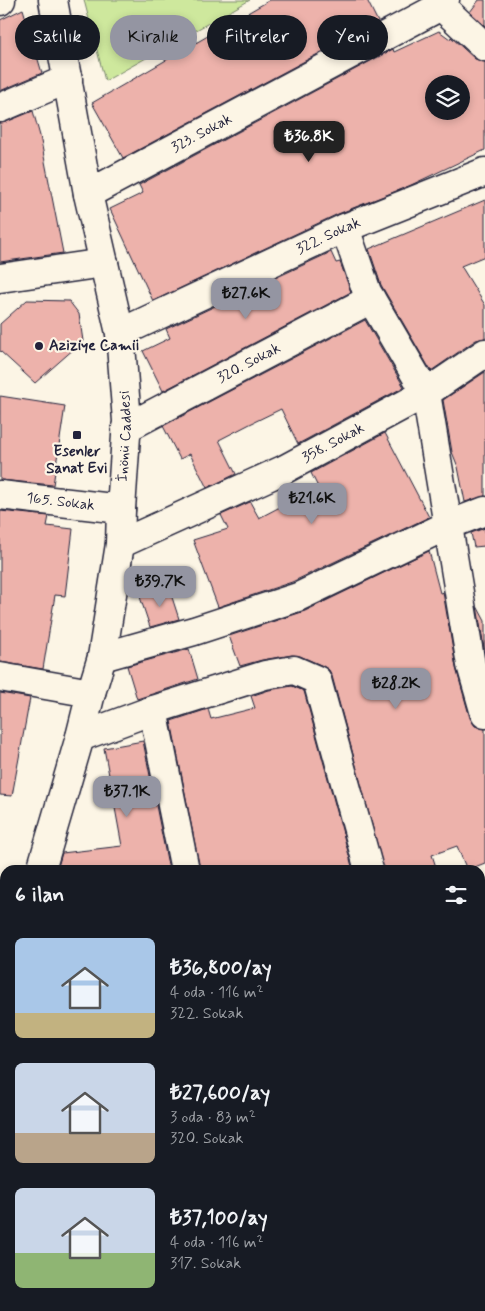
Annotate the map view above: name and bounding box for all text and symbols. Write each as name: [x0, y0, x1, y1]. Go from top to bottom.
chip: Satılık: [15, 15, 100, 60]
chip: Kiralık: [110, 15, 197, 60]
chip: Filtreler: [207, 15, 307, 60]
chip: Yeni: [317, 15, 388, 60]
map controls: [425, 75, 470, 120]
button: layers: [425, 75, 470, 120]
street label: 323. Sokak: [168, 109, 236, 158]
pin: ₺36.8K: [268, 120, 350, 163]
text: ₺36.8K: [285, 126, 333, 147]
street label: 322. Sokak: [293, 213, 364, 259]
pin: ₺27.6K: [205, 278, 287, 320]
text: ₺27.6K: [222, 283, 270, 304]
place label: Aziziye Camii: [49, 336, 140, 356]
street label: 320. Sokak: [214, 338, 284, 388]
marker: Aziziye Camii: [33, 340, 45, 352]
street label: İnönü Caddesi: [113, 390, 137, 482]
street label: 358. Sokak: [298, 418, 368, 468]
marker: Esenler Sanat Evi: [71, 429, 83, 441]
place label: Esenler Sanat Evi: [46, 442, 108, 479]
pin: ₺21.6K: [271, 482, 353, 525]
street label: 165. Sokak: [25, 488, 96, 516]
text: ₺21.6K: [289, 488, 335, 509]
pin: ₺39.7K: [119, 566, 201, 608]
text: ₺39.7K: [135, 571, 185, 592]
pin: ₺28.2K: [355, 668, 437, 710]
text: ₺28.2K: [372, 673, 420, 694]
pin: ₺37.1K: [86, 776, 168, 818]
text: ₺37.1K: [104, 781, 150, 802]
text: 6 ilan: [15, 881, 64, 909]
icon: filters: [442, 881, 470, 909]
text: ₺36,800/ay: [170, 954, 272, 982]
icon: home: [55, 958, 115, 1018]
text: 4 oda · 116 m²: [170, 982, 264, 1003]
text: 322. Sokak: [170, 1003, 243, 1024]
text: ₺27,600/ay: [170, 1079, 270, 1107]
icon: home: [55, 1083, 115, 1143]
text: 3 oda · 83 m²: [170, 1107, 256, 1128]
text: 320. Sokak: [170, 1128, 243, 1149]
text: ₺37,100/ay: [170, 1204, 268, 1232]
icon: home: [55, 1208, 115, 1268]
text: 4 oda · 116 m²: [170, 1232, 264, 1253]
text: 317. Sokak: [170, 1253, 241, 1274]

